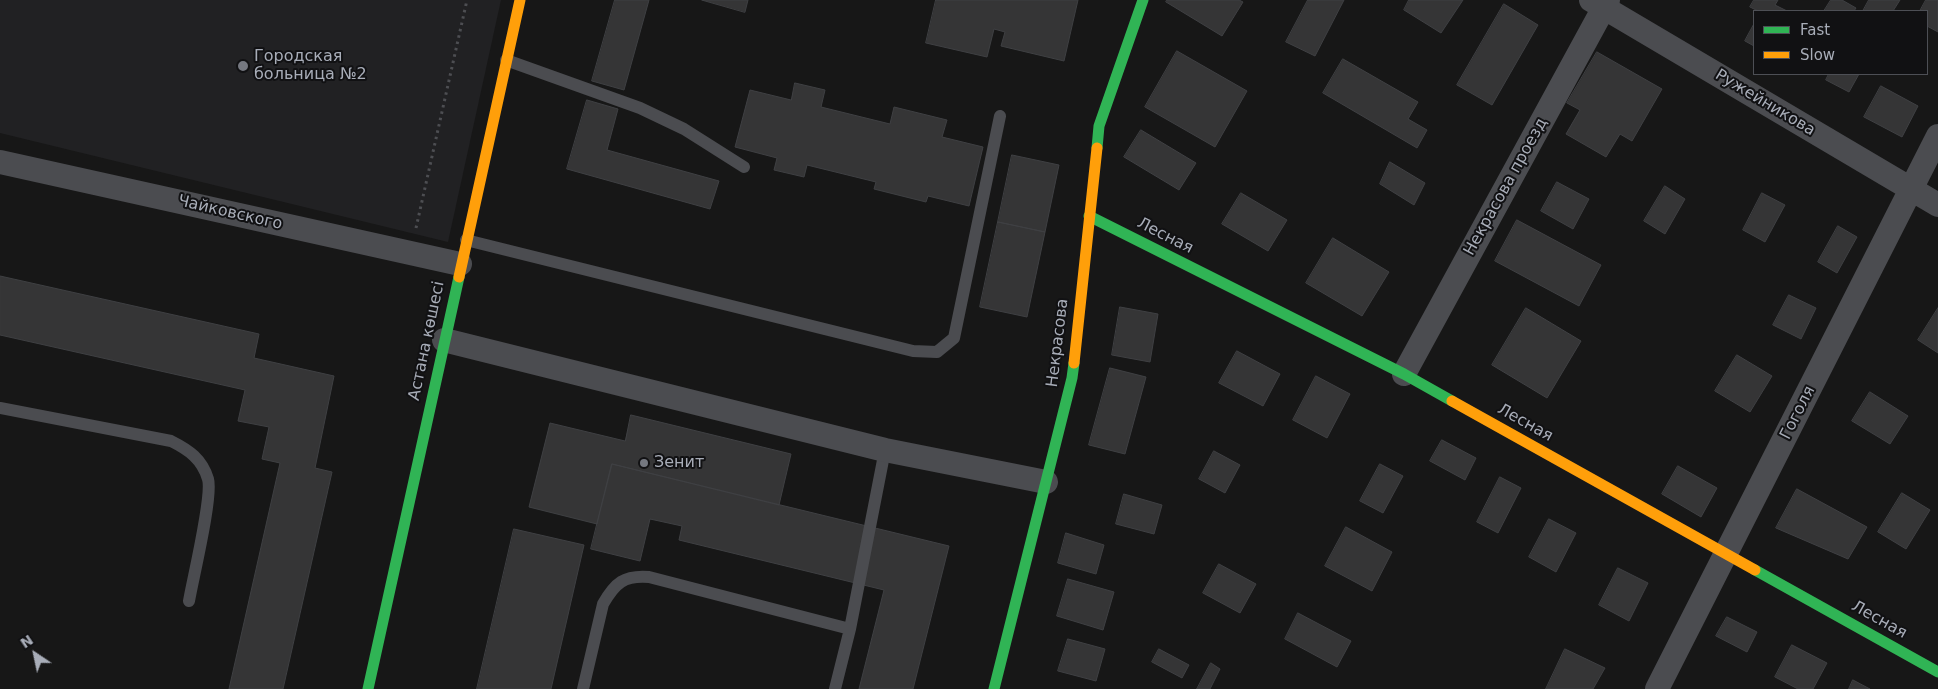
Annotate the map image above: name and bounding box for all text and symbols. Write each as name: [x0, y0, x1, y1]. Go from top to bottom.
legend: [1753, 10, 1928, 75]
text: Fast: [1800, 21, 1830, 39]
text: Slow: [1800, 46, 1835, 64]
place label: Городская больница №2: [254, 47, 367, 85]
marker: Городская больница №2: [236, 59, 250, 73]
street label: Ружейникова: [1711, 66, 1819, 140]
street label: Некрасова проезд: [1460, 115, 1552, 259]
street label: Чайковского: [176, 192, 284, 234]
street label: Лесная: [1134, 214, 1196, 258]
street label: Астана көшесі: [405, 280, 449, 402]
street label: Некрасова: [1043, 298, 1073, 388]
street label: Гоголя: [1776, 383, 1820, 443]
street label: Лесная: [1494, 400, 1556, 446]
place label: Зенит: [654, 453, 704, 473]
marker: Зенит: [638, 457, 650, 469]
street label: Лесная: [1848, 597, 1910, 643]
north arrow: [10, 629, 60, 679]
text: N: [17, 632, 36, 651]

